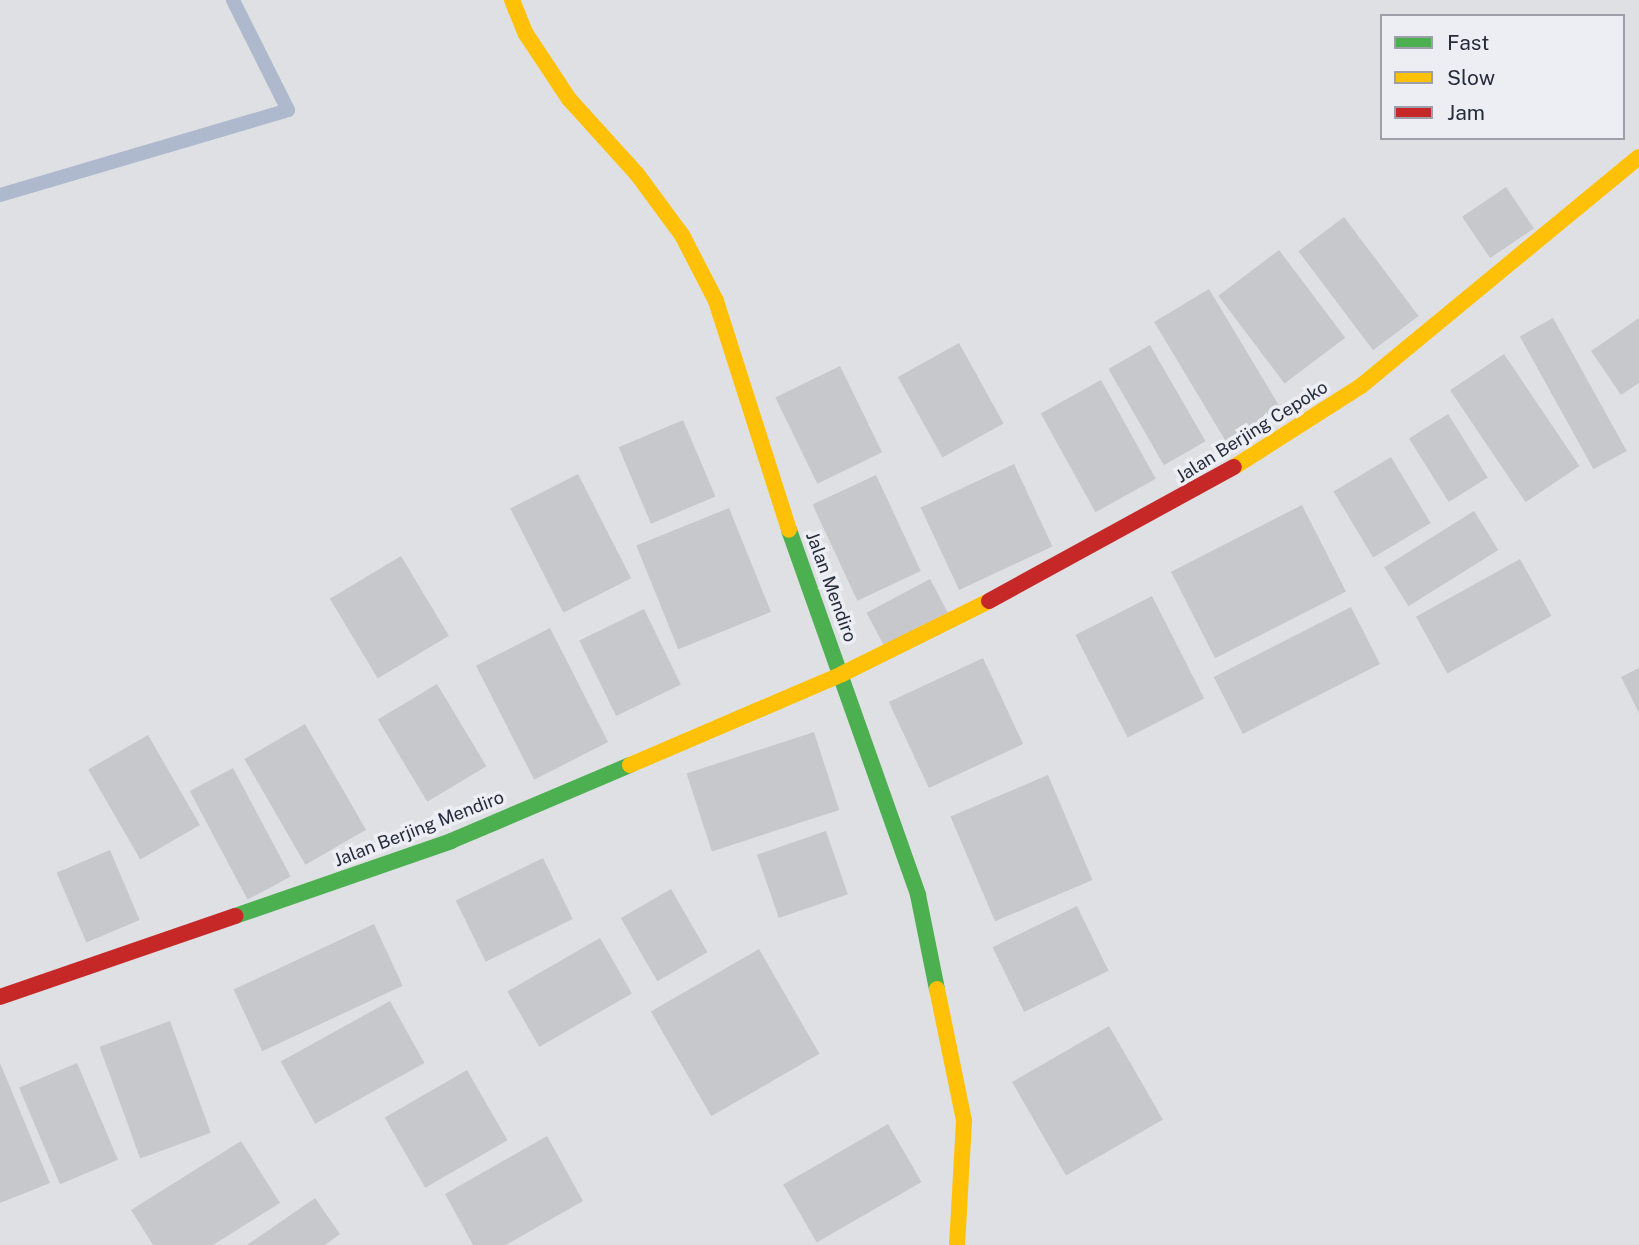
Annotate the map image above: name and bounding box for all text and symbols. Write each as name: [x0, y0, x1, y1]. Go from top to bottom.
legend: [1380, 14, 1625, 140]
text: Fast: [1447, 30, 1489, 55]
text: Slow: [1447, 65, 1495, 90]
text: Jam: [1447, 100, 1485, 125]
street label: Jalan Berjing Cepoko: [1172, 376, 1332, 488]
street label: Jalan Mendiro: [801, 529, 861, 645]
street label: Jalan Berjing Mendiro: [331, 787, 507, 871]

